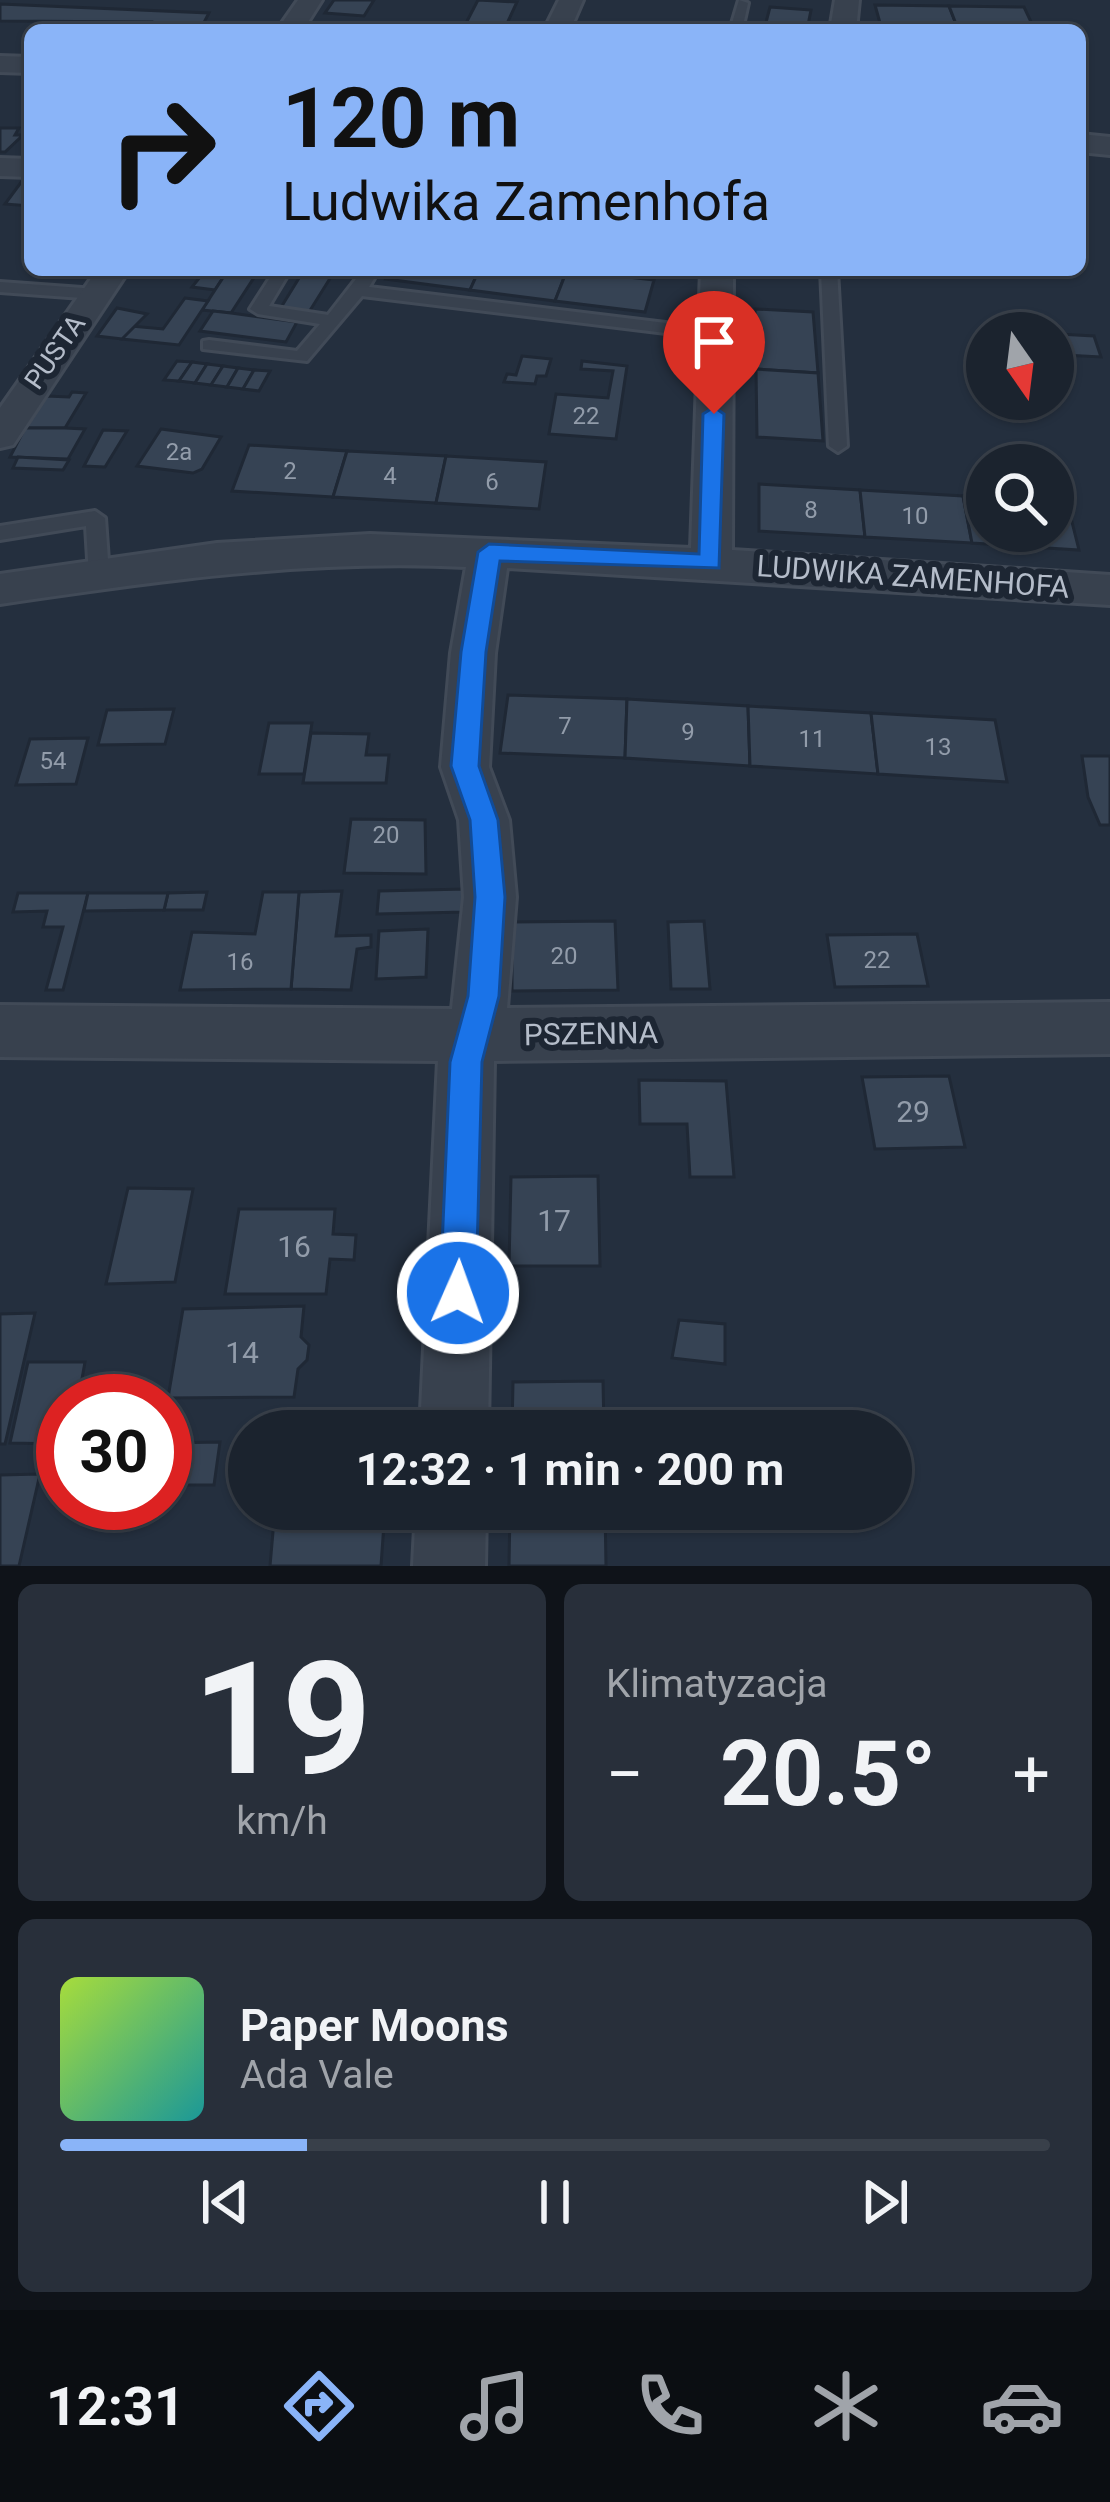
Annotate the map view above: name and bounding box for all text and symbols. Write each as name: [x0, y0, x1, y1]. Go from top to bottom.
text: 120 m: [282, 69, 520, 168]
icon: right: [84, 72, 240, 228]
text: Ludwika Zamenhofa: [282, 170, 770, 233]
pin: [663, 291, 765, 414]
street label: PUSTA: [18, 308, 92, 395]
icon: arrive: [681, 309, 747, 375]
north arrow: [966, 312, 1074, 420]
map controls: [966, 312, 1074, 552]
house number: 22: [573, 402, 599, 430]
house number: 2a: [166, 438, 192, 466]
button: search: [966, 444, 1074, 552]
house number: 2: [283, 457, 297, 485]
house number: 4: [383, 462, 397, 490]
house number: 6: [485, 468, 499, 496]
house number: 8: [804, 496, 818, 524]
house number: 10: [902, 502, 928, 530]
street label: LUDWIKA ZAMENHOFA: [756, 548, 1071, 605]
house number: 7: [558, 712, 572, 740]
house number: 9: [681, 718, 695, 746]
house number: 11: [799, 725, 825, 753]
house number: 13: [925, 733, 951, 761]
house number: 54: [40, 747, 66, 775]
house number: 20: [373, 821, 399, 849]
house number: 20: [551, 942, 577, 970]
house number: 22: [864, 946, 890, 974]
house number: 16: [227, 948, 253, 976]
street label: PSZENNA: [523, 1015, 659, 1052]
house number: 29: [896, 1094, 930, 1129]
house number: 17: [537, 1203, 571, 1238]
house number: 16: [277, 1229, 311, 1264]
position arrow: [395, 1230, 521, 1356]
house number: 14: [225, 1335, 259, 1370]
speed limit sign: 30: [36, 1374, 192, 1530]
text: 12:32 · 1 min · 200 m: [356, 1443, 784, 1496]
text: 19: [192, 1628, 372, 1811]
text: Klimatyzacja: [606, 1661, 828, 1707]
text: 20.5°: [720, 1722, 936, 1827]
text: −: [606, 1736, 644, 1813]
text: +: [1013, 1736, 1050, 1813]
text: km/h: [236, 1798, 328, 1844]
text: Paper Moons: [240, 1999, 509, 2052]
text: Ada Vale: [240, 2052, 394, 2098]
icon: previous: [192, 2169, 258, 2235]
icon: pause: [522, 2169, 588, 2235]
icon: next: [852, 2169, 918, 2235]
icon: directions: [277, 2364, 361, 2448]
icon: music: [453, 2364, 537, 2448]
icon: phone: [628, 2364, 712, 2448]
icon: climate: [804, 2364, 888, 2448]
icon: car: [980, 2364, 1064, 2448]
text: 12:31: [46, 2375, 185, 2438]

